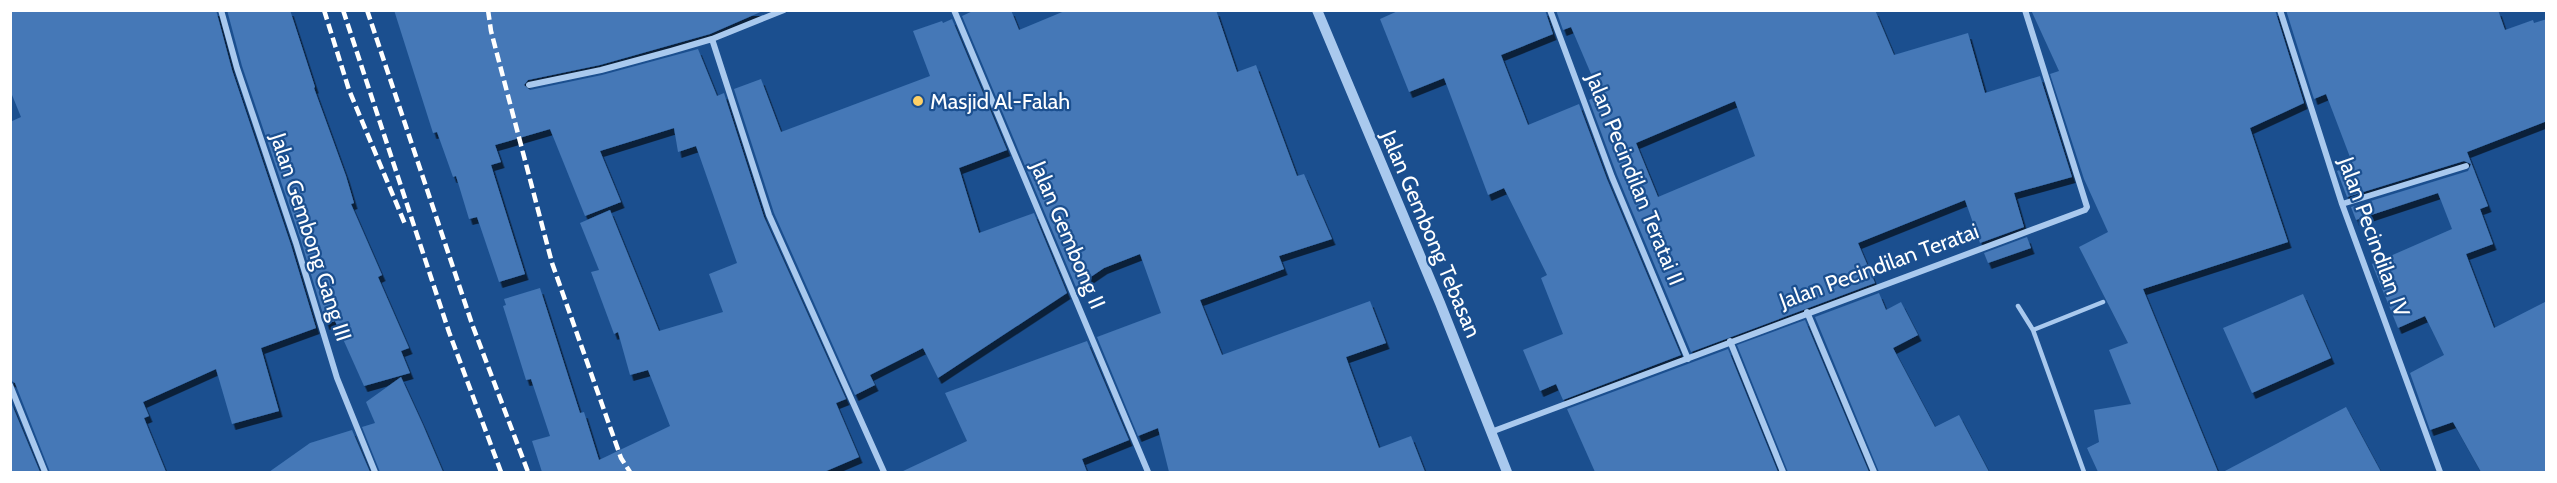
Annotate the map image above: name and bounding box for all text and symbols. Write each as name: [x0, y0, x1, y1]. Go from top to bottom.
street label: Jalan Pecindilan Teratai II: [1580, 68, 1690, 289]
place label: Masjid Al-Falah: [930, 88, 1070, 115]
marker: Masjid Al-Falah: [911, 94, 925, 108]
street label: Jalan Gembong Tebasan: [1375, 125, 1487, 342]
street label: Jalan Gembong Gang III: [264, 129, 357, 344]
street label: Jalan Pecindilan IV: [2332, 152, 2416, 321]
street label: Jalan Gembong II: [1024, 156, 1111, 313]
street label: Jalan Pecindilan Teratai: [1775, 217, 1982, 315]

